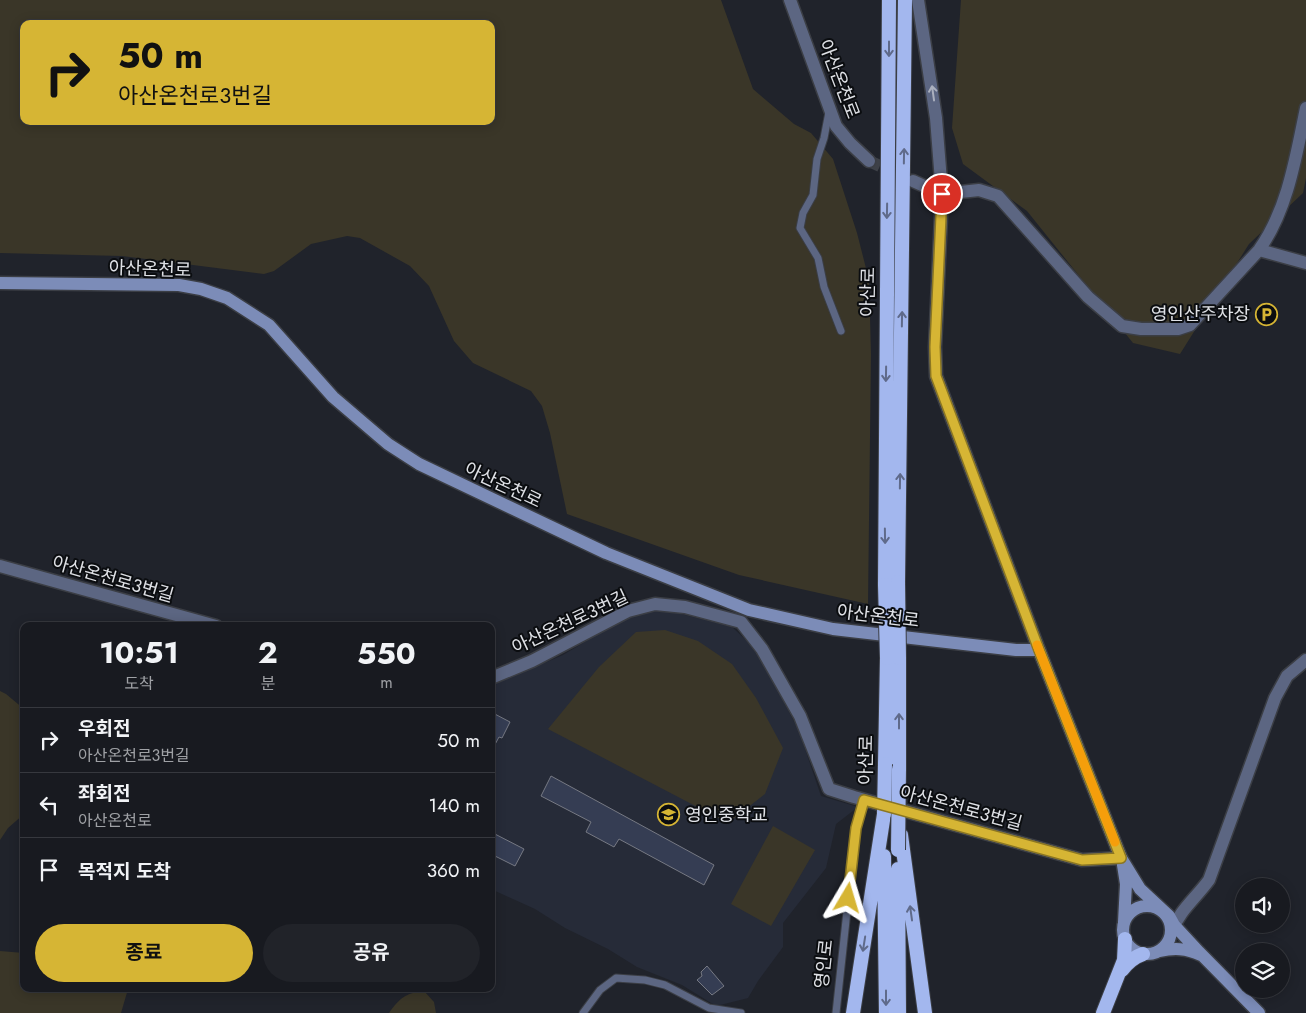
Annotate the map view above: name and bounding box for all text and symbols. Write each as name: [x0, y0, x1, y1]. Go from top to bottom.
text: 50 m: [118, 31, 203, 81]
street label: 아산온천로: [812, 36, 866, 122]
icon: right: [35, 40, 100, 105]
one-way arrow: [884, 40, 894, 56]
text: 아산온천로3번길: [118, 79, 272, 111]
one-way arrow: [927, 86, 937, 102]
one-way arrow: [899, 148, 909, 164]
pin: [921, 173, 963, 215]
icon: arrive: [928, 180, 956, 208]
one-way arrow: [883, 203, 892, 219]
street label: 아산온천로: [108, 255, 192, 283]
street label: 아산로: [855, 267, 881, 317]
place label: 영인산주차장: [1151, 301, 1250, 327]
parking icon: 영인산주차장: [1254, 302, 1278, 326]
one-way arrow: [897, 311, 907, 327]
one-way arrow: [881, 365, 891, 381]
street label: 아산온천로: [460, 456, 546, 514]
one-way arrow: [896, 473, 905, 489]
one-way arrow: [880, 528, 890, 544]
street label: 아산온천로3번길: [49, 549, 177, 609]
street label: 아산온천로3번길: [508, 584, 632, 660]
street label: 아산온천로: [835, 598, 921, 634]
text: 10:51: [99, 631, 179, 674]
text: 2: [258, 631, 278, 674]
text: 550: [357, 632, 416, 675]
text: m: [380, 671, 393, 694]
text: 도착: [124, 672, 154, 695]
text: 분: [261, 672, 275, 695]
one-way arrow: [894, 713, 904, 729]
text: 우회전: [78, 715, 130, 742]
icon: right: [35, 726, 63, 754]
text: 50 m: [437, 727, 480, 754]
street label: 아산로: [853, 735, 879, 785]
text: 아산온천로3번길: [78, 744, 190, 767]
street label: 아산온천로3번길: [897, 779, 1025, 837]
text: 좌회전: [78, 780, 130, 807]
icon: left: [35, 791, 63, 819]
text: 140 m: [428, 792, 480, 819]
place label: 영인중학교: [685, 802, 768, 828]
school or university icon: 영인중학교: [657, 803, 681, 827]
text: 아산온천로: [78, 809, 152, 832]
icon: arrive: [35, 856, 63, 884]
text: 360 m: [427, 857, 480, 884]
text: 목적지 도착: [78, 858, 171, 885]
position arrow: [821, 871, 873, 923]
map controls: [1235, 878, 1290, 998]
button: sound: [1235, 878, 1290, 933]
one-way arrow: [906, 905, 916, 921]
button: 종료: [35, 924, 253, 982]
button: 공유: [263, 924, 480, 982]
one-way arrow: [859, 935, 869, 951]
street label: 영인로: [808, 938, 840, 990]
button: layers: [1235, 943, 1290, 998]
one-way arrow: [881, 990, 891, 1006]

